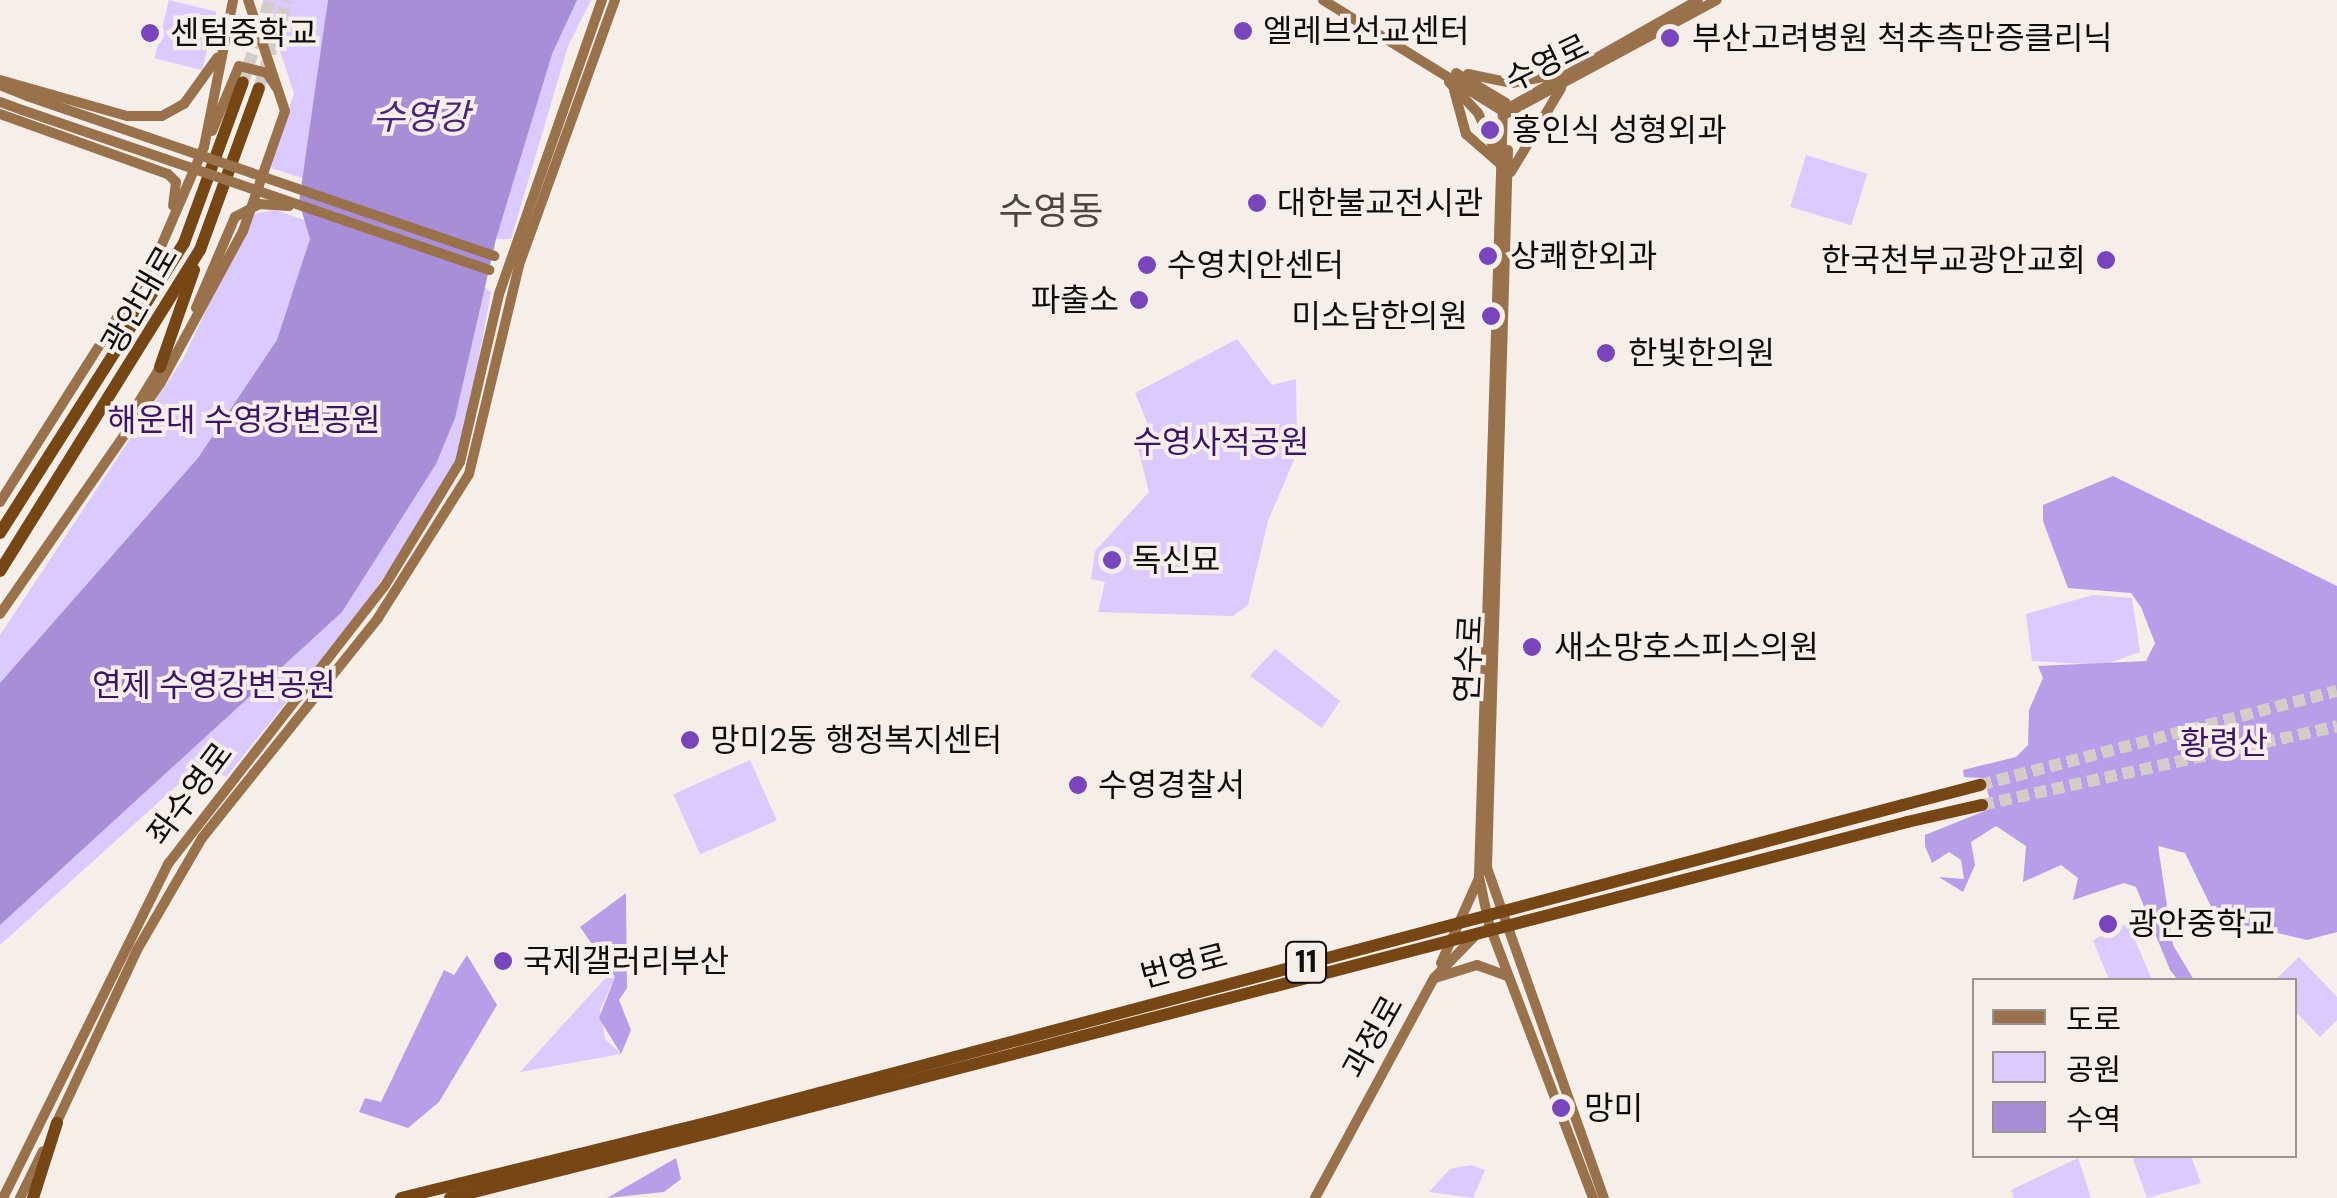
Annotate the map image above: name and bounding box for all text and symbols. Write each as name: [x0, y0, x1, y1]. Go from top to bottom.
place label: 엘레브선교센터: [1263, 12, 1469, 50]
place label: 센텀중학교: [170, 14, 317, 52]
place label: 부산고려병원 척추측만증클리닉: [1692, 19, 2113, 57]
marker: 엘레브선교센터: [1232, 20, 1254, 42]
marker: 센텀중학교: [139, 22, 161, 44]
marker: 부산고려병원 척추측만증클리닉: [1657, 25, 1683, 51]
street label: 수영로: [1499, 26, 1595, 100]
water label: 수영강: [373, 96, 469, 138]
place label: 홍인식 성형외과: [1512, 111, 1727, 149]
marker: 홍인식 성형외과: [1477, 117, 1503, 143]
place label: 대한불교전시관: [1277, 184, 1483, 222]
district label: 수영동: [999, 189, 1103, 235]
marker: 대한불교전시관: [1246, 192, 1268, 214]
place label: 상쾌한외과: [1510, 237, 1657, 275]
street label: 광안대로: [94, 239, 186, 361]
place label: 한국천부교광안교회: [1821, 241, 2086, 279]
marker: 상쾌한외과: [1475, 243, 1501, 269]
place label: 수영치안센터: [1167, 246, 1344, 284]
marker: 한국천부교광안교회: [2095, 249, 2117, 271]
marker: 수영치안센터: [1136, 254, 1158, 276]
place label: 파출소: [1031, 281, 1119, 319]
marker: 파출소: [1128, 289, 1150, 311]
place label: 미소담한의원: [1291, 297, 1468, 335]
marker: 미소담한의원: [1478, 303, 1504, 329]
place label: 한빛한의원: [1628, 334, 1775, 372]
marker: 한빛한의원: [1593, 340, 1619, 366]
park label: 해운대 수영강변공원: [107, 401, 381, 439]
park label: 수영사적공원: [1133, 423, 1309, 461]
place label: 독신묘: [1132, 541, 1220, 579]
marker: 독신묘: [1101, 549, 1123, 571]
street label: 연수로: [1448, 614, 1490, 704]
place label: 새소망호스피스의원: [1554, 628, 1819, 666]
marker: 새소망호스피스의원: [1519, 634, 1545, 660]
park label: 연제 수영강변공원: [92, 666, 336, 704]
place label: 망미2동 행정복지센터: [710, 721, 1002, 759]
park label: 황령산: [2180, 724, 2268, 762]
marker: 망미2동 행정복지센터: [679, 729, 701, 751]
street label: 좌수영로: [139, 735, 241, 853]
place label: 수영경찰서: [1098, 766, 1245, 804]
marker: 수영경찰서: [1067, 774, 1089, 796]
place label: 광안중학교: [2128, 905, 2275, 943]
marker: 광안중학교: [2097, 913, 2119, 935]
street label: 번영로: [1136, 936, 1232, 996]
road number: 11: [1284, 937, 1328, 987]
place label: 국제갤러리부산: [523, 942, 729, 980]
marker: 국제갤러리부산: [492, 950, 514, 972]
legend: [1972, 978, 2297, 1158]
street label: 과정로: [1335, 989, 1411, 1085]
text: 도로: [2066, 1000, 2121, 1039]
text: 공원: [2066, 1050, 2121, 1089]
place label: 망미: [1584, 1089, 1643, 1127]
marker: 망미: [1548, 1095, 1574, 1121]
text: 수역: [2066, 1100, 2121, 1139]

